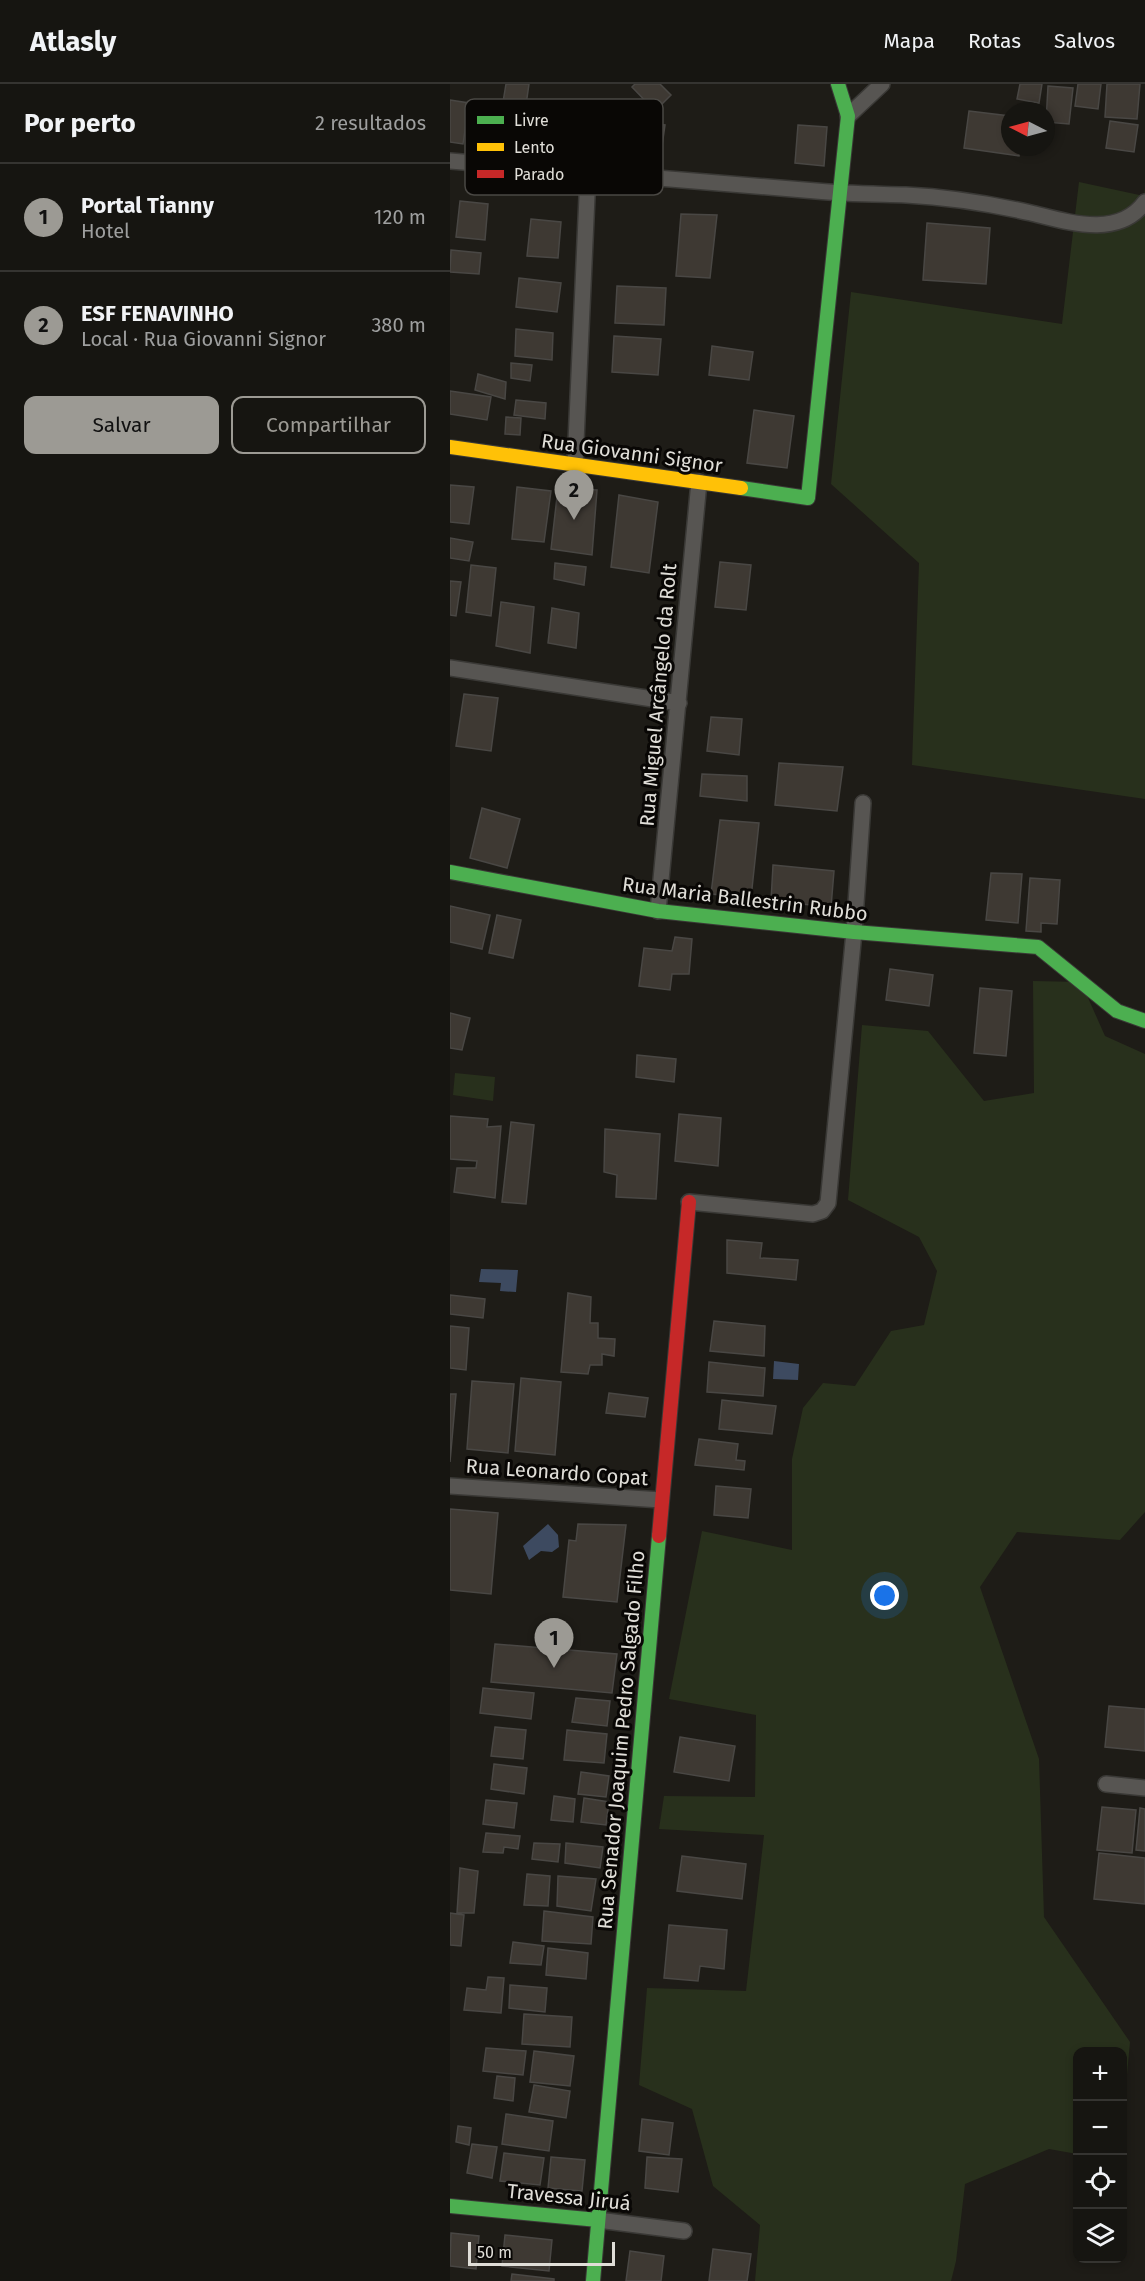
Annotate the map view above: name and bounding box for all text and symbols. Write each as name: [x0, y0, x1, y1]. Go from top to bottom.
text: Atlasly: [30, 25, 116, 58]
text: Mapa: [884, 28, 935, 54]
text: Rotas: [968, 28, 1021, 54]
text: Salvos: [1054, 28, 1115, 54]
legend: [465, 99, 663, 195]
north arrow: [1001, 102, 1055, 156]
text: Por perto: [24, 108, 136, 139]
text: 2 resultados: [315, 111, 426, 135]
text: Livre: [514, 111, 549, 130]
text: Lento: [514, 138, 555, 157]
text: Parado: [514, 165, 564, 184]
text: Portal Tianny: [81, 192, 214, 219]
text: 1: [39, 205, 48, 229]
text: 120 m: [374, 205, 426, 229]
text: Hotel: [81, 219, 130, 243]
text: ESF FENAVINHO: [81, 300, 234, 327]
text: 2: [38, 313, 49, 337]
text: 380 m: [371, 313, 426, 337]
text: Local · Rua Giovanni Signor: [81, 327, 326, 351]
button: Salvar: [24, 396, 219, 454]
button: Compartilhar: [231, 396, 426, 454]
street label: Rua Giovanni Signor: [540, 428, 724, 478]
pin: 2: [554, 470, 594, 520]
street label: Rua Miguel Arcângelo da Rolt: [635, 562, 682, 828]
street label: Rua Maria Ballestrin Rubbo: [621, 872, 869, 926]
street label: Rua Leonardo Copat: [465, 1454, 650, 1490]
street label: Rua Senador Joaquim Pedro Salgado Filho: [592, 1549, 650, 1931]
your location: [870, 1581, 899, 1610]
pin: 1: [534, 1618, 574, 1668]
map controls: [1073, 2047, 1127, 2263]
button: +: [1073, 2047, 1127, 2101]
button: −: [1073, 2101, 1127, 2155]
button: locate: [1073, 2155, 1127, 2209]
street label: Travessa Jiruá: [506, 2179, 632, 2215]
button: layers: [1073, 2209, 1127, 2263]
scale bar: [468, 2239, 615, 2266]
text: 50 m: [477, 2243, 512, 2262]

